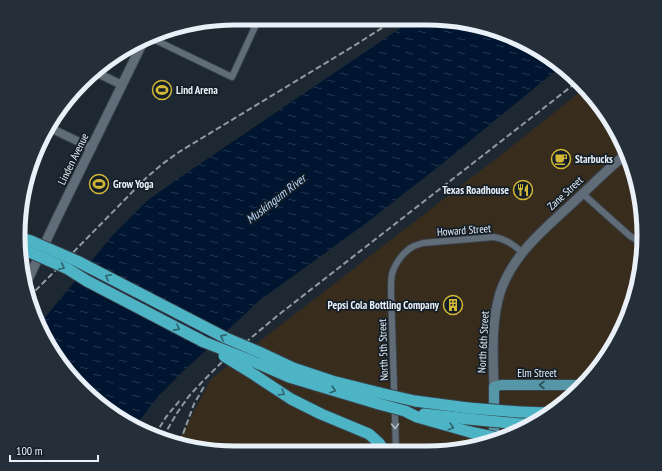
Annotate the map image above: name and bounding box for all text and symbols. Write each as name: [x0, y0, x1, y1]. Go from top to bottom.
sports icon: Lind Arena: [151, 79, 173, 101]
place label: Lind Arena: [176, 83, 218, 97]
street label: Linden Avenue: [54, 130, 92, 187]
cafe icon: Starbucks: [550, 148, 572, 170]
place label: Starbucks: [575, 152, 613, 166]
water label: Muskingum River: [243, 170, 310, 227]
sports icon: Grow Yoga: [88, 173, 110, 195]
street label: Zane Street: [544, 173, 586, 213]
place label: Grow Yoga: [113, 177, 154, 191]
restaurant icon: Texas Roadhouse: [512, 179, 534, 201]
place label: Texas Roadhouse: [442, 183, 509, 197]
street label: Howard Street: [436, 221, 492, 239]
one-way arrow: [58, 262, 66, 270]
one-way arrow: [105, 274, 112, 282]
building icon: Pepsi Cola Bottling Company: [442, 294, 464, 316]
place label: Pepsi Cola Bottling Company: [328, 298, 440, 312]
street label: North 6th Street: [474, 311, 492, 373]
street label: North 5th Street: [375, 319, 391, 381]
one-way arrow: [173, 323, 180, 331]
one-way arrow: [220, 334, 228, 341]
street label: Elm Street: [517, 366, 557, 380]
one-way arrow: [539, 381, 545, 389]
one-way arrow: [330, 385, 337, 394]
one-way arrow: [278, 388, 285, 395]
one-way arrow: [447, 422, 454, 431]
one-way arrow: [391, 423, 399, 429]
scale bar: [10, 437, 98, 463]
text: 100 m: [16, 443, 43, 458]

